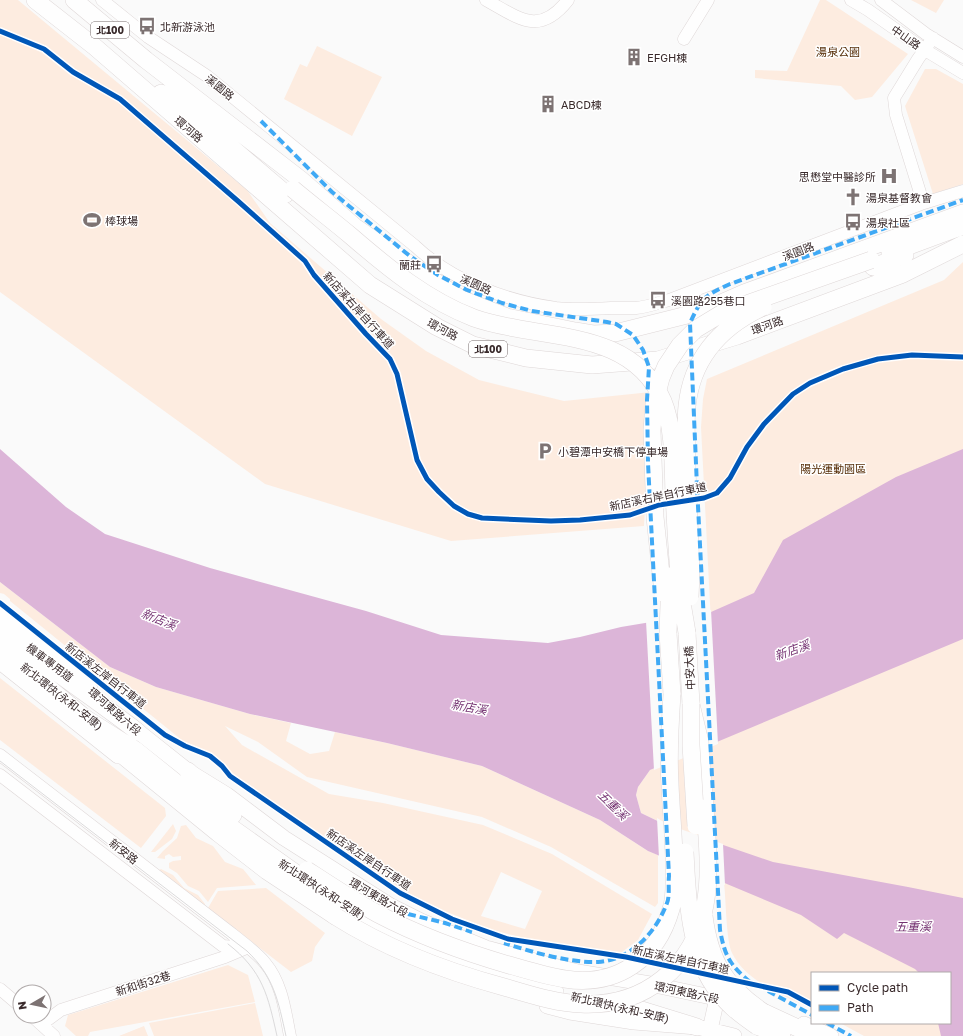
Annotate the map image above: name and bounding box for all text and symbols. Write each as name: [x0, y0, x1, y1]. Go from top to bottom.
bus stop icon: 北新游泳池: [137, 16, 157, 36]
place label: 北新游泳池: [160, 20, 215, 33]
road number: 北100: [91, 22, 129, 38]
street label: 中山路: [889, 22, 923, 52]
park label: 湯泉公園: [816, 45, 860, 58]
building icon: EFGH棟: [624, 47, 644, 67]
place label: EFGH棟: [647, 51, 687, 64]
street label: 溪園路: [203, 72, 237, 102]
building icon: ABCD棟: [538, 94, 558, 114]
place label: ABCD棟: [561, 98, 602, 111]
street label: 環河路: [172, 113, 206, 145]
hospital icon: 思懋堂中醫診所: [879, 166, 899, 186]
place label: 思懋堂中醫診所: [799, 170, 876, 183]
church icon: 湯泉基督教會: [843, 187, 863, 207]
place label: 湯泉基督教會: [866, 191, 932, 204]
sports icon: 棒球場: [82, 210, 102, 230]
bus stop icon: 湯泉社區: [843, 212, 863, 232]
place label: 棒球場: [105, 214, 138, 227]
place label: 湯泉社區: [866, 216, 910, 229]
street label: 溪園路: [780, 239, 816, 263]
bus stop icon: 蘭莊: [424, 254, 444, 274]
place label: 蘭莊: [399, 258, 421, 271]
street label: 新店溪右岸自行車道: [321, 269, 397, 351]
street label: 溪園路: [458, 271, 494, 297]
bus stop icon: 溪園路255巷口: [648, 290, 668, 310]
place label: 溪園路255巷口: [671, 294, 745, 307]
street label: 環河路: [749, 313, 785, 337]
street label: 環河路: [425, 316, 461, 342]
road number: 北100: [469, 341, 507, 357]
parking icon: 小碧潭中安橋下停車場: [535, 441, 555, 461]
place label: 小碧潭中安橋下停車場: [558, 445, 668, 458]
park label: 陽光運動園區: [800, 462, 866, 475]
street label: 新店溪右岸自行車道: [608, 479, 708, 513]
water label: 新店溪: [139, 605, 180, 633]
water label: 新店溪: [773, 636, 813, 663]
street label: 新店溪左岸自行車道: [63, 639, 149, 711]
street label: 機車專用道: [24, 640, 76, 684]
street label: 中安大橋: [681, 646, 697, 690]
street label: 新北環快(永和-安康): [18, 660, 106, 732]
street label: 環河東路六段: [86, 684, 144, 738]
water label: 新店溪: [450, 696, 490, 718]
water label: 五重溪: [595, 787, 633, 824]
street label: 新店溪左岸自行車道: [324, 826, 414, 892]
street label: 新安路: [107, 836, 141, 866]
street label: 新北環快(永和-安康): [276, 856, 368, 922]
street label: 環河東路六段: [347, 875, 411, 919]
water label: 五重溪: [895, 919, 933, 934]
street label: 新店溪左岸自行車道: [631, 942, 731, 976]
street label: 新和街32巷: [114, 968, 172, 998]
legend: [811, 972, 951, 1024]
street label: 環河東路六段: [653, 979, 721, 1005]
text: Cycle path: [847, 980, 908, 995]
north arrow: [12, 984, 52, 1024]
street label: 新北環快(永和-安康): [570, 989, 670, 1025]
text: N: [15, 1000, 29, 1011]
text: Path: [847, 1000, 874, 1015]

